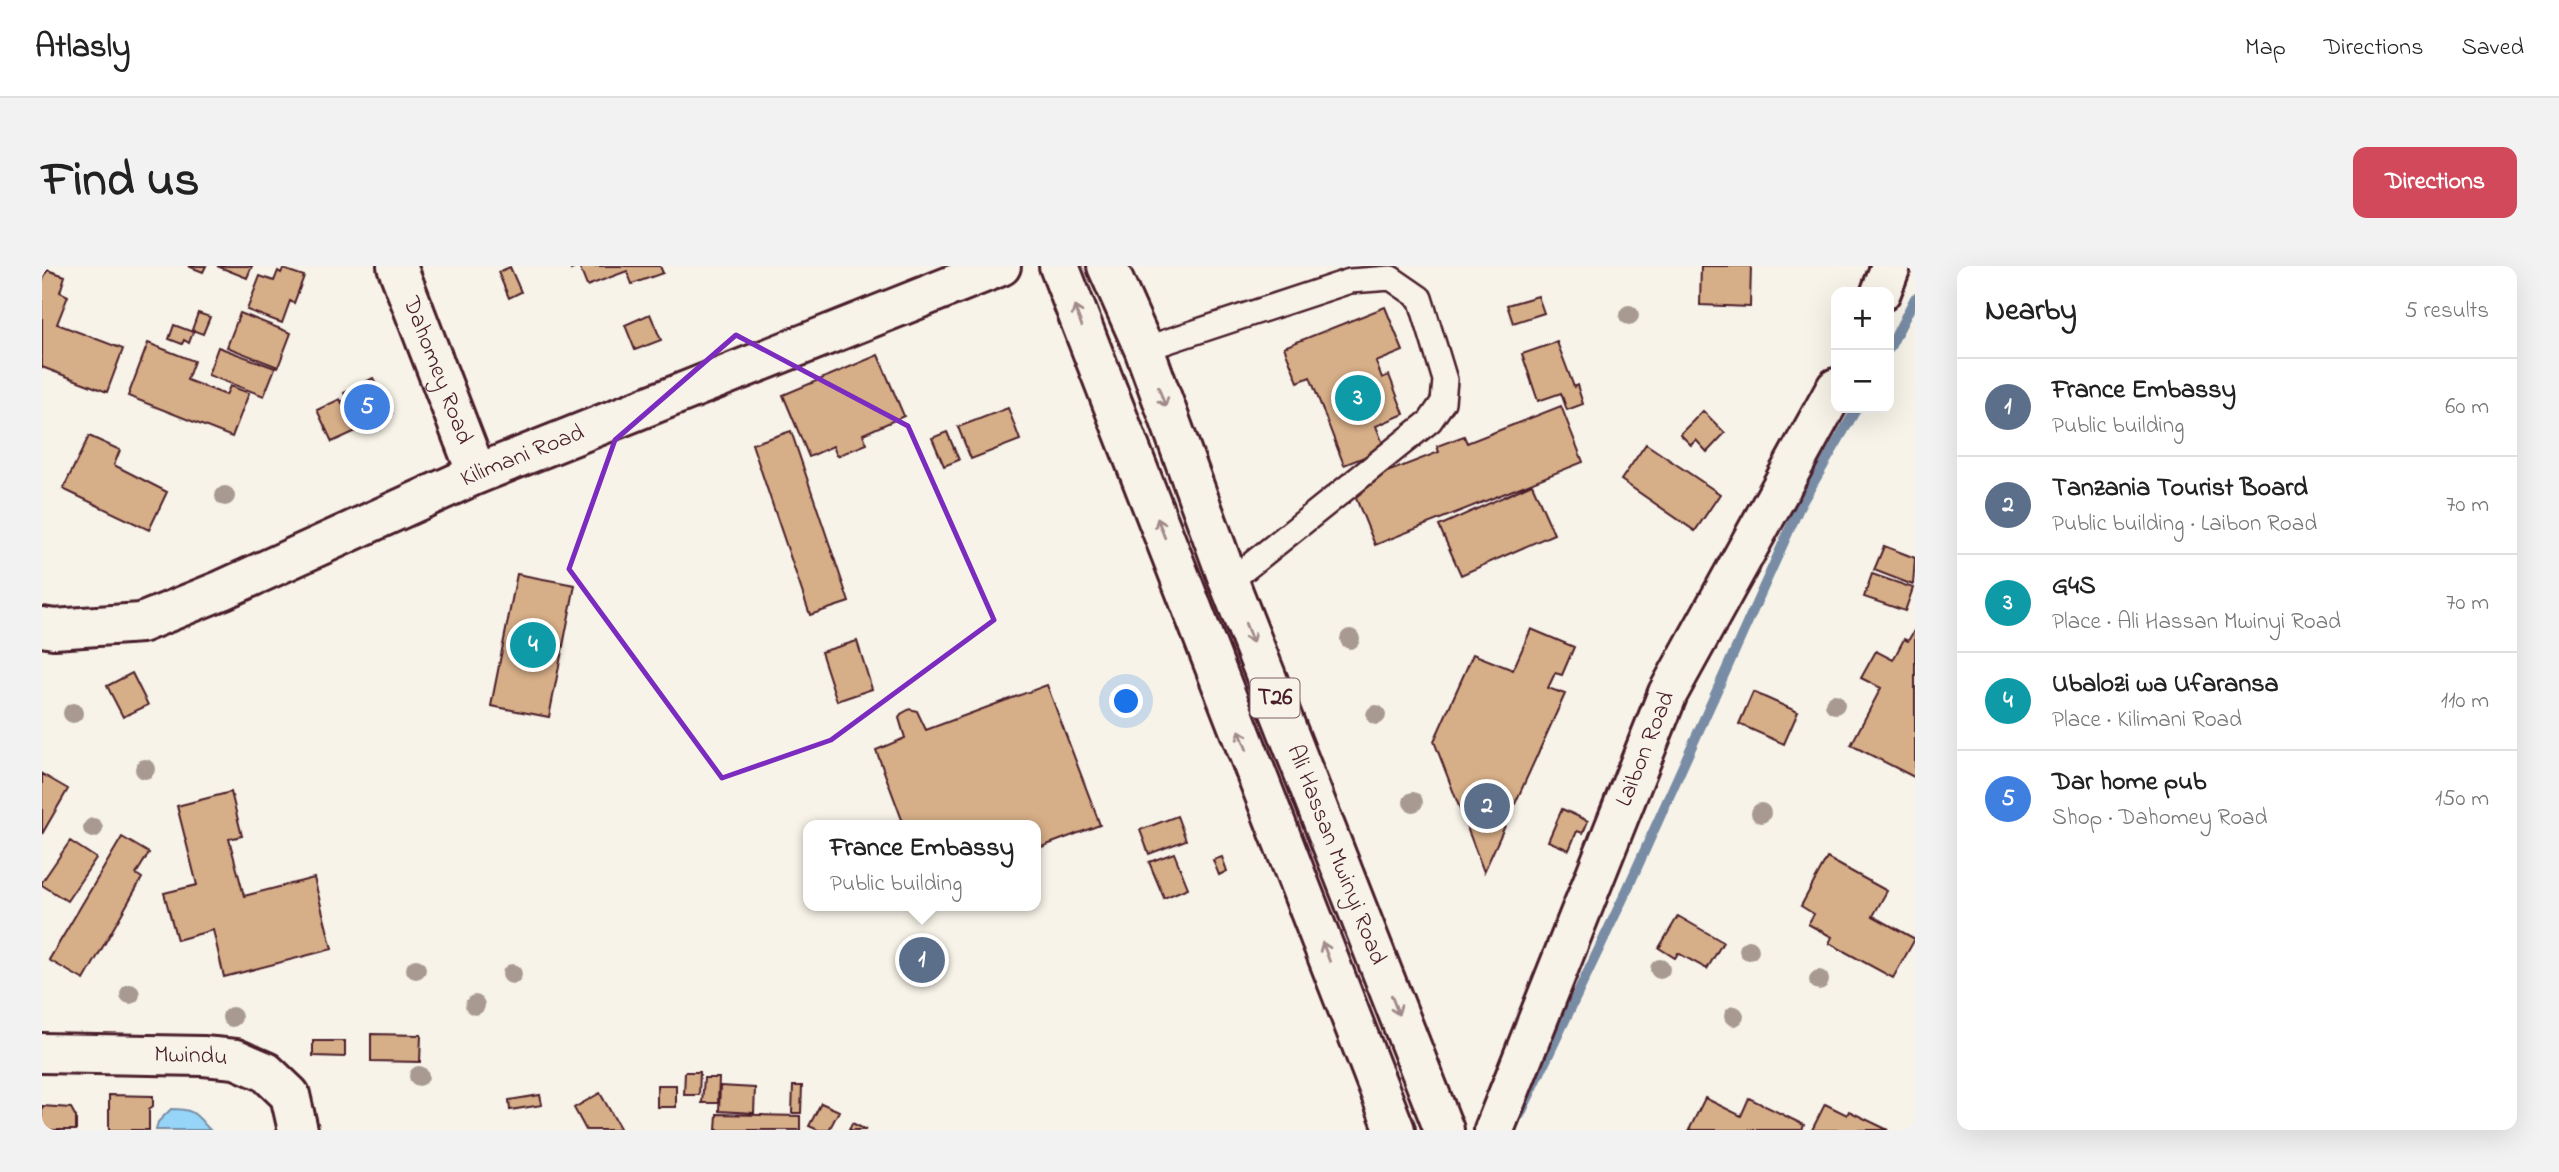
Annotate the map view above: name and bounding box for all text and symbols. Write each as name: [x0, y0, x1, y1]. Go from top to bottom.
text: Atlasly: [35, 24, 130, 72]
text: Map: [2245, 31, 2286, 66]
text: Directions: [2324, 31, 2423, 66]
text: Saved: [2461, 31, 2524, 66]
text: Find us: [42, 146, 199, 218]
button: Directions: [2353, 147, 2517, 218]
map controls: [1831, 287, 1894, 413]
button: +: [1831, 287, 1894, 350]
text: Nearby: [1985, 290, 2077, 334]
street label: Dahomey Road: [393, 291, 482, 450]
text: 5 results: [2405, 295, 2489, 328]
one-way arrow: [1071, 306, 1084, 328]
button: −: [1831, 350, 1894, 413]
pin: 3: [1335, 372, 1381, 424]
text: France Embassy: [2052, 372, 2236, 410]
pin: 5: [344, 381, 390, 433]
one-way arrow: [1157, 385, 1169, 407]
text: 1: [2004, 391, 2012, 424]
text: 60 m: [2445, 391, 2489, 424]
text: Public building: [2052, 410, 2184, 443]
street label: Kilimani Road: [455, 415, 590, 497]
text: Tanzania Tourist Board: [2052, 470, 2308, 508]
text: 2: [2002, 489, 2014, 522]
text: 70 m: [2446, 489, 2489, 522]
text: Public building · Laibon Road: [2052, 508, 2317, 541]
one-way arrow: [1153, 518, 1166, 540]
text: G4S: [2052, 568, 2096, 606]
text: 3: [2003, 587, 2013, 620]
text: 70 m: [2446, 587, 2489, 620]
text: Place · Ali Hassan Mwinyi Road: [2052, 606, 2341, 639]
pin: 4: [510, 619, 556, 671]
one-way arrow: [1244, 622, 1257, 644]
text: Ubalozi wa Ufaransa: [2052, 666, 2279, 704]
road number: T26: [1250, 678, 1300, 718]
your location: [1109, 684, 1143, 718]
text: 4: [2003, 685, 2013, 718]
text: 110 m: [2441, 685, 2489, 718]
street label: Laibon Road: [1607, 686, 1685, 812]
text: Place · Kilimani Road: [2052, 704, 2242, 737]
one-way arrow: [1236, 730, 1249, 752]
street label: Ali Hassan Mwinyi Road: [1277, 740, 1395, 971]
text: Dar home pub: [2052, 764, 2207, 802]
pin: 2: [1464, 780, 1510, 832]
text: 5: [2001, 783, 2015, 816]
text: 150 m: [2435, 783, 2489, 816]
text: Shop · Dahomey Road: [2052, 802, 2267, 835]
popup: [803, 820, 1041, 911]
text: France Embassy: [830, 830, 1014, 868]
text: Public building: [830, 868, 962, 901]
pin: 1: [899, 934, 945, 986]
one-way arrow: [1318, 942, 1331, 964]
one-way arrow: [1389, 993, 1402, 1015]
street label: Mwindu: [154, 1038, 229, 1076]

